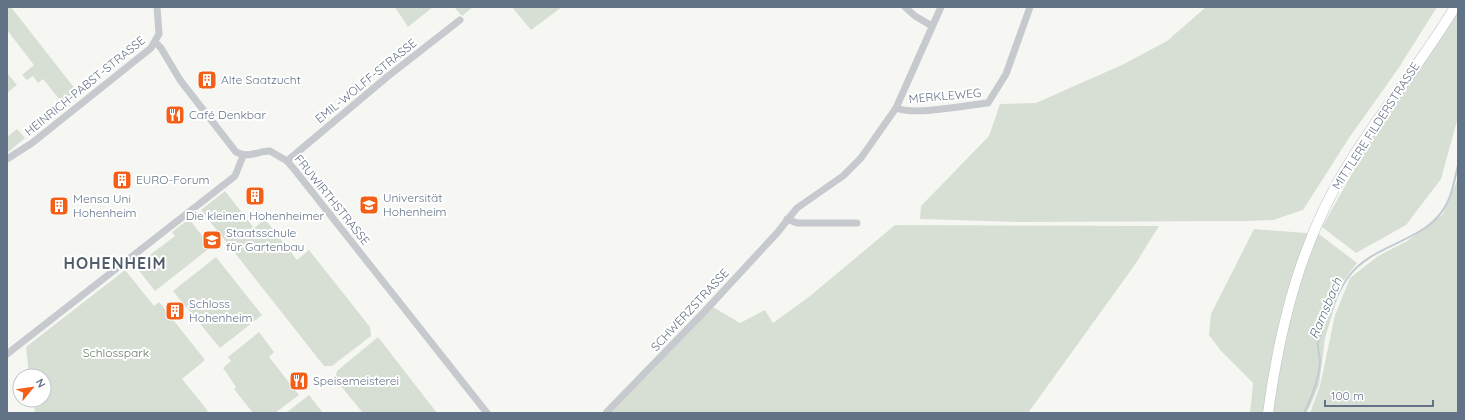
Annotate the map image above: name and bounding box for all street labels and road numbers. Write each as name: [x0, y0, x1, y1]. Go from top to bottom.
street label: HEINRICH-PABST-STRASSE: [22, 32, 148, 139]
street label: EMIL-WOLFF-STRASSE: [312, 35, 420, 126]
street label: MITTLERE FILDERSTRASSE: [1329, 59, 1423, 192]
street label: MERKLEWEG: [908, 85, 982, 106]
street label: FRUWIRTHSTRASSE: [291, 152, 373, 248]
street label: SCHWERZSTRASSE: [647, 265, 732, 354]

